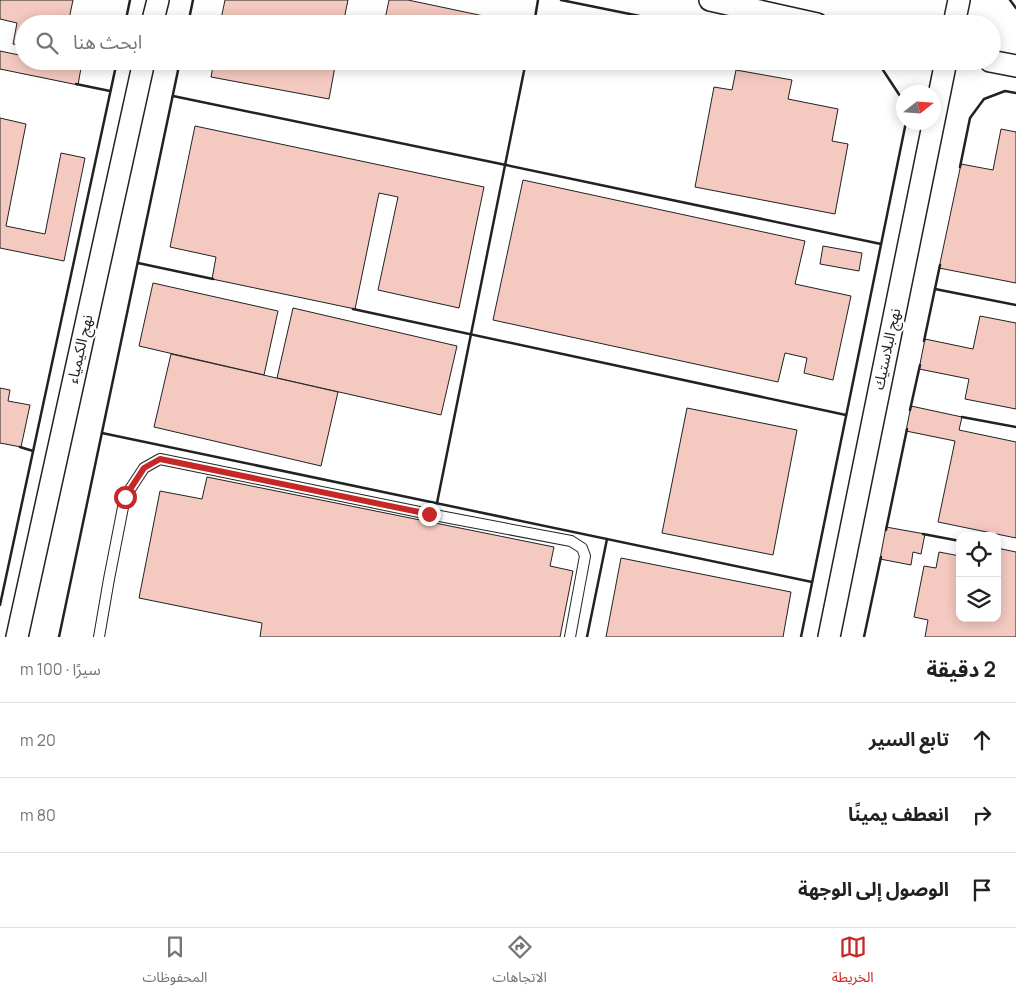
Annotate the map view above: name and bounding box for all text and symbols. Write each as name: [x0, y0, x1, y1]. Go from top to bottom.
search box: [15, 15, 1001, 70]
icon: search: [33, 29, 61, 57]
text: ابحث هنا: [73, 29, 142, 55]
north arrow: [896, 85, 941, 130]
street label: نهج البلاستيك: [868, 306, 907, 392]
street label: نهج الكيمياء: [61, 312, 100, 386]
route start: [114, 486, 137, 509]
route end: [418, 503, 441, 526]
map controls: [956, 532, 1001, 622]
button: locate: [956, 532, 1001, 577]
button: layers: [956, 577, 1001, 622]
text: 2 دقيقة: [926, 655, 996, 683]
text: سيرًا · 100 m: [20, 658, 101, 680]
text: تابع السير: [869, 726, 949, 752]
icon: ahead: [968, 726, 996, 754]
text: 20 m: [20, 729, 56, 751]
text: انعطف يمينًا: [848, 801, 949, 827]
icon: right: [968, 801, 996, 829]
text: 80 m: [20, 804, 56, 826]
text: الوصول إلى الوجهة: [798, 876, 949, 902]
icon: arrive: [968, 876, 996, 904]
tab: المحفوظات: [142, 933, 207, 992]
tab: الاتجاهات: [492, 933, 547, 992]
tab: الخريطة: [832, 933, 874, 992]

